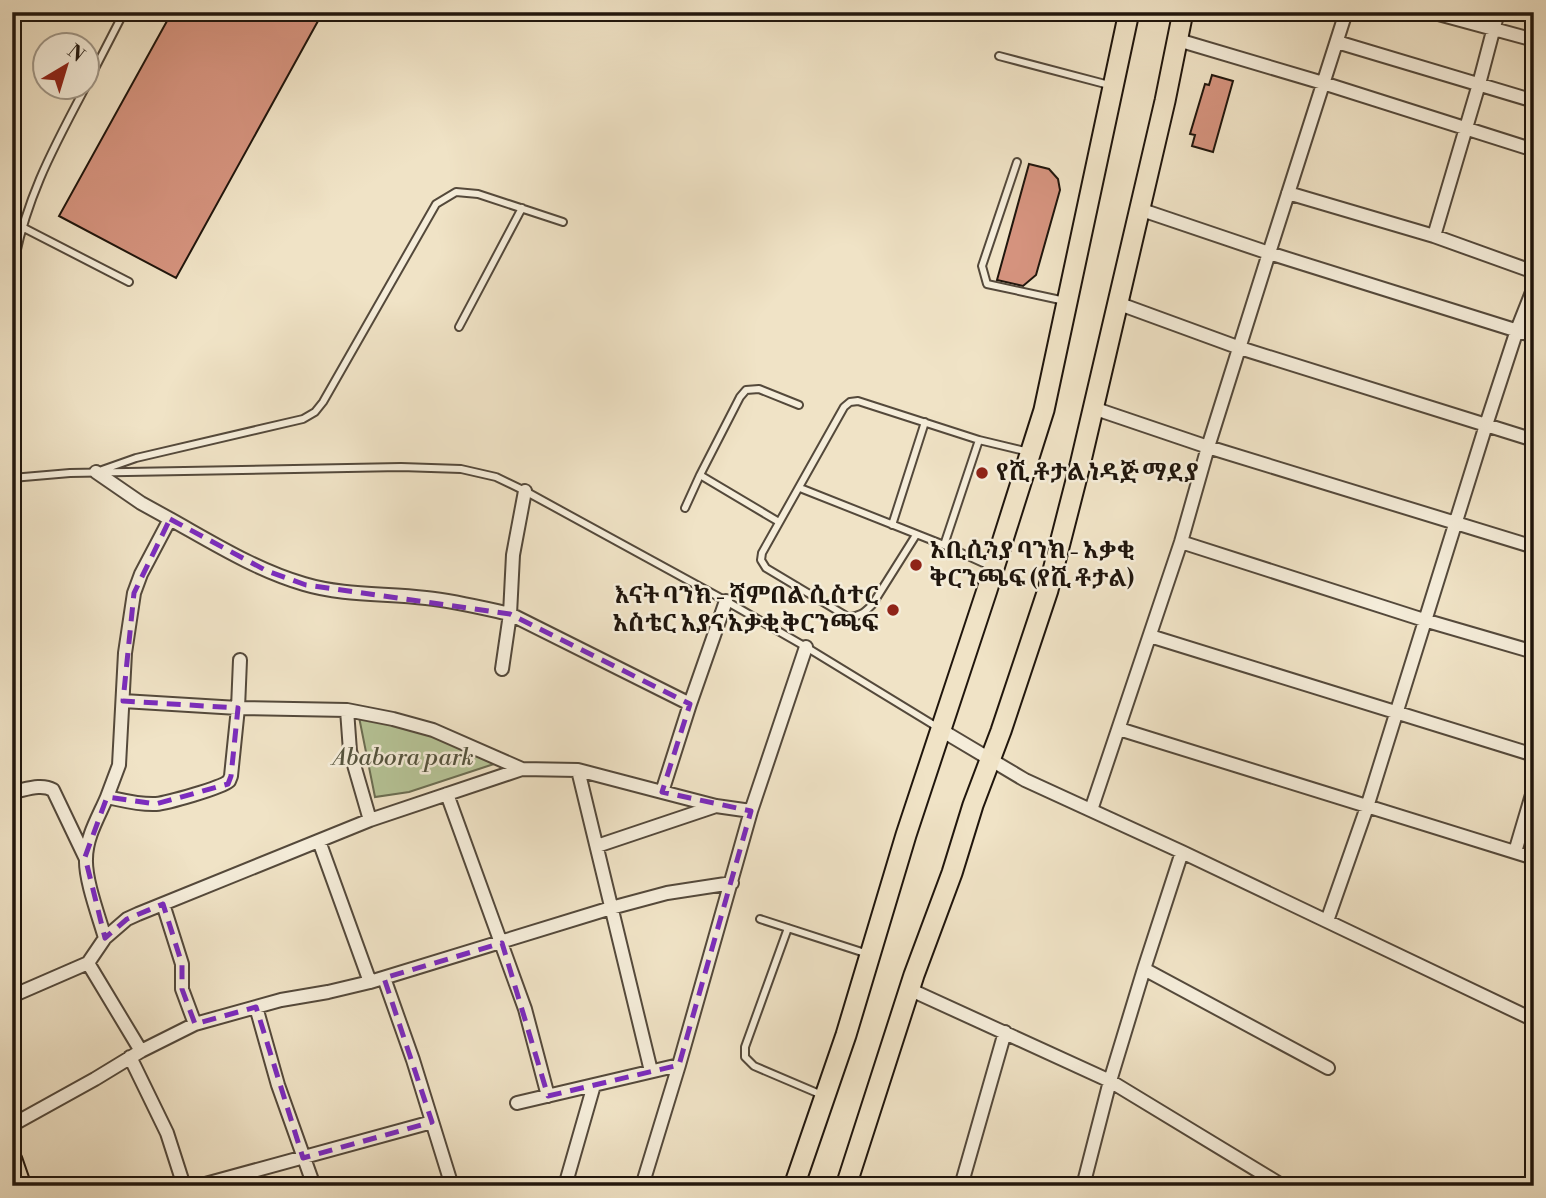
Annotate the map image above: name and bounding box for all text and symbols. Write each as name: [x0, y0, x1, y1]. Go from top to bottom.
north arrow: [32, 32, 102, 102]
text: N: [63, 39, 89, 67]
place label: የሺ ቶታል ነዳጅ ማደያ: [996, 458, 1199, 488]
marker: የሺ ቶታል ነዳጅ ማደያ: [974, 465, 990, 481]
place label: አቢሲንያ ባንክ - አቃቂ ቅርንጫፍ (የሺ ቶታል): [930, 536, 1134, 594]
marker: አቢሲንያ ባንክ - አቃቂ ቅርንጫፍ (የሺ ቶታል): [908, 557, 924, 573]
place label: እናት ባንክ - ሻምበል ሲስተር አስቴር አያና አቃቂ ቅርንጫፍ: [613, 581, 879, 639]
marker: እናት ባንክ - ሻምበል ሲስተር አስቴር አያና አቃቂ ቅርንጫፍ: [885, 602, 901, 618]
park label: Ababora park: [329, 743, 474, 773]

